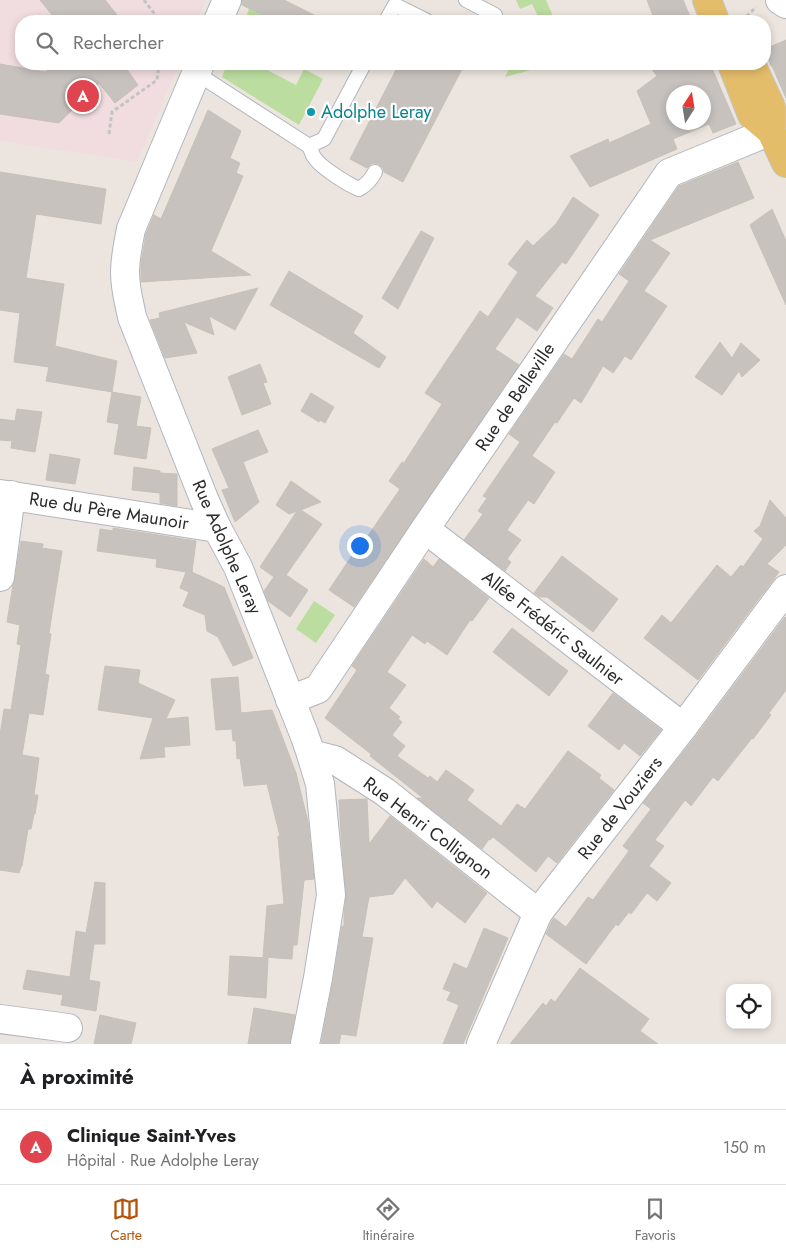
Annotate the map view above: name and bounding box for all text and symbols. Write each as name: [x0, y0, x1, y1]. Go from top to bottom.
search box: [15, 15, 771, 70]
icon: search: [33, 29, 61, 57]
text: Rechercher: [73, 29, 164, 56]
pin: A: [67, 77, 99, 115]
north arrow: [666, 85, 711, 130]
place label: Adolphe Leray: [321, 99, 432, 125]
marker: Adolphe Leray: [305, 106, 317, 118]
street label: Rue de Belleville: [469, 338, 561, 456]
street label: Rue Adolphe Leray: [186, 476, 268, 618]
street label: Rue du Père Maunoir: [27, 486, 191, 537]
your location: [347, 533, 373, 559]
street label: Allée Frédéric Saulnier: [476, 564, 630, 692]
street label: Rue de Vouziers: [571, 751, 669, 865]
street label: Rue Henri Collignon: [358, 771, 498, 885]
map controls: [726, 984, 771, 1029]
button: locate: [726, 984, 771, 1029]
text: À proximité: [20, 1062, 134, 1092]
text: Clinique Saint-Yves: [67, 1122, 236, 1149]
text: A: [30, 1136, 42, 1159]
text: 150 m: [723, 1136, 766, 1159]
text: Hôpital · Rue Adolphe Leray: [67, 1149, 259, 1172]
tab: Carte: [110, 1195, 142, 1245]
tab: Itinéraire: [362, 1195, 414, 1245]
tab: Favoris: [635, 1195, 676, 1245]

